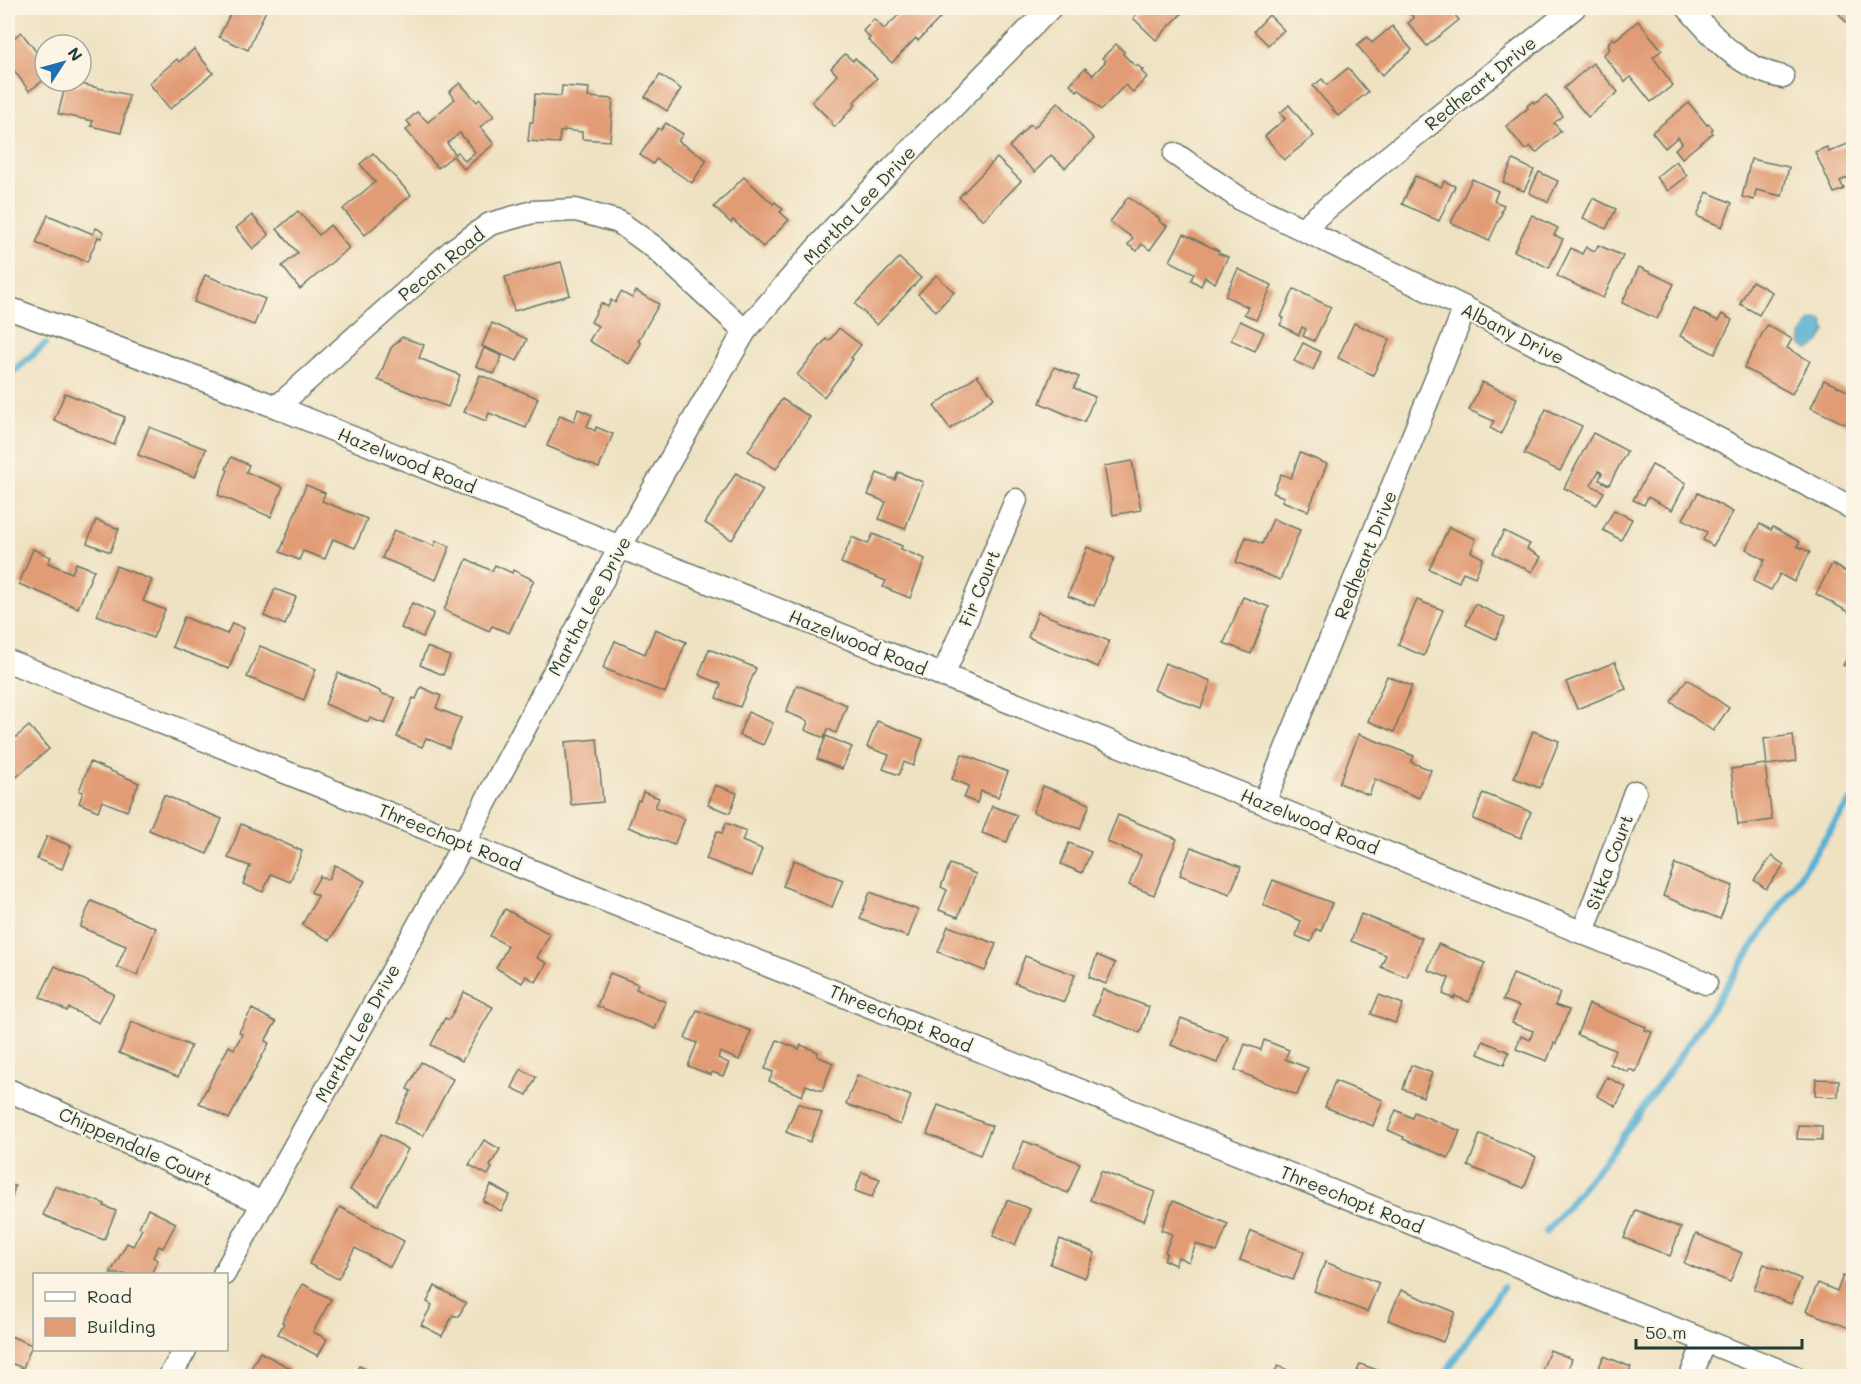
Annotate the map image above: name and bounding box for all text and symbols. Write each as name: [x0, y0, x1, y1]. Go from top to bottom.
street label: Redheart Drive: [1419, 31, 1541, 135]
north arrow: [33, 33, 93, 93]
text: N: [63, 43, 88, 65]
street label: Martha Lee Drive: [797, 140, 921, 270]
street label: Pecan Road: [393, 222, 489, 306]
street label: Albany Drive: [1457, 297, 1569, 369]
street label: Hazelwood Road: [334, 421, 480, 499]
street label: Redheart Drive: [1328, 487, 1402, 623]
street label: Martha Lee Drive: [542, 532, 636, 680]
street label: Fir Court: [953, 546, 1005, 630]
street label: Hazelwood Road: [785, 603, 931, 681]
street label: Hazelwood Road: [1237, 782, 1383, 860]
street label: Threechopt Road: [375, 797, 525, 877]
street label: Sitka Court: [1580, 811, 1638, 913]
street label: Martha Lee Drive: [309, 960, 405, 1106]
street label: Threechopt Road: [826, 978, 976, 1058]
street label: Chippendale Court: [55, 1101, 217, 1191]
street label: Threechopt Road: [1277, 1159, 1427, 1239]
legend: [33, 1273, 228, 1351]
text: Road: [87, 1284, 132, 1308]
scale bar: [1636, 1312, 1802, 1350]
text: Building: [87, 1314, 155, 1338]
text: 50 m: [1645, 1320, 1687, 1344]

